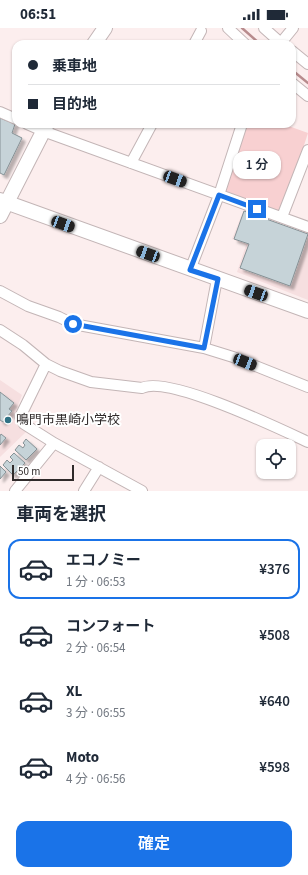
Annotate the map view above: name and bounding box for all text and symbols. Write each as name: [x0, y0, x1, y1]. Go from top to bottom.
text: 06:51: [20, 4, 56, 25]
text: 乗車地: [52, 56, 97, 77]
text: 目的地: [52, 94, 97, 115]
callout: 1 分: [233, 151, 281, 179]
text: 1 分: [246, 156, 268, 174]
car: [162, 169, 188, 189]
route end: [248, 200, 266, 218]
car: [50, 214, 76, 234]
car: [135, 244, 161, 264]
car: [243, 283, 269, 303]
route start: [64, 315, 82, 333]
car: [232, 352, 258, 372]
place label: 鳴門市黒崎小学校: [16, 411, 120, 429]
marker: 鳴門市黒崎小学校: [3, 415, 13, 425]
map controls: [256, 439, 296, 479]
button: locate: [256, 439, 296, 479]
scale bar: [12, 463, 74, 482]
text: 50 m: [18, 464, 40, 479]
text: 車両を選択: [16, 502, 106, 527]
text: エコノミー: [66, 550, 141, 571]
icon: car: [18, 551, 54, 587]
text: ¥376: [259, 559, 290, 580]
text: 1 分 · 06:53: [66, 573, 126, 591]
text: コンフォート: [66, 616, 156, 637]
icon: car: [18, 617, 54, 653]
text: ¥508: [259, 625, 290, 646]
text: 2 分 · 06:54: [66, 639, 126, 657]
text: XL: [66, 681, 82, 702]
icon: car: [18, 683, 54, 719]
text: ¥640: [259, 691, 290, 712]
text: 3 分 · 06:55: [66, 704, 126, 722]
text: Moto: [66, 747, 99, 768]
icon: car: [18, 749, 54, 785]
text: ¥598: [259, 757, 290, 778]
text: 4 分 · 06:56: [66, 770, 126, 788]
button: 確定: [16, 821, 292, 867]

